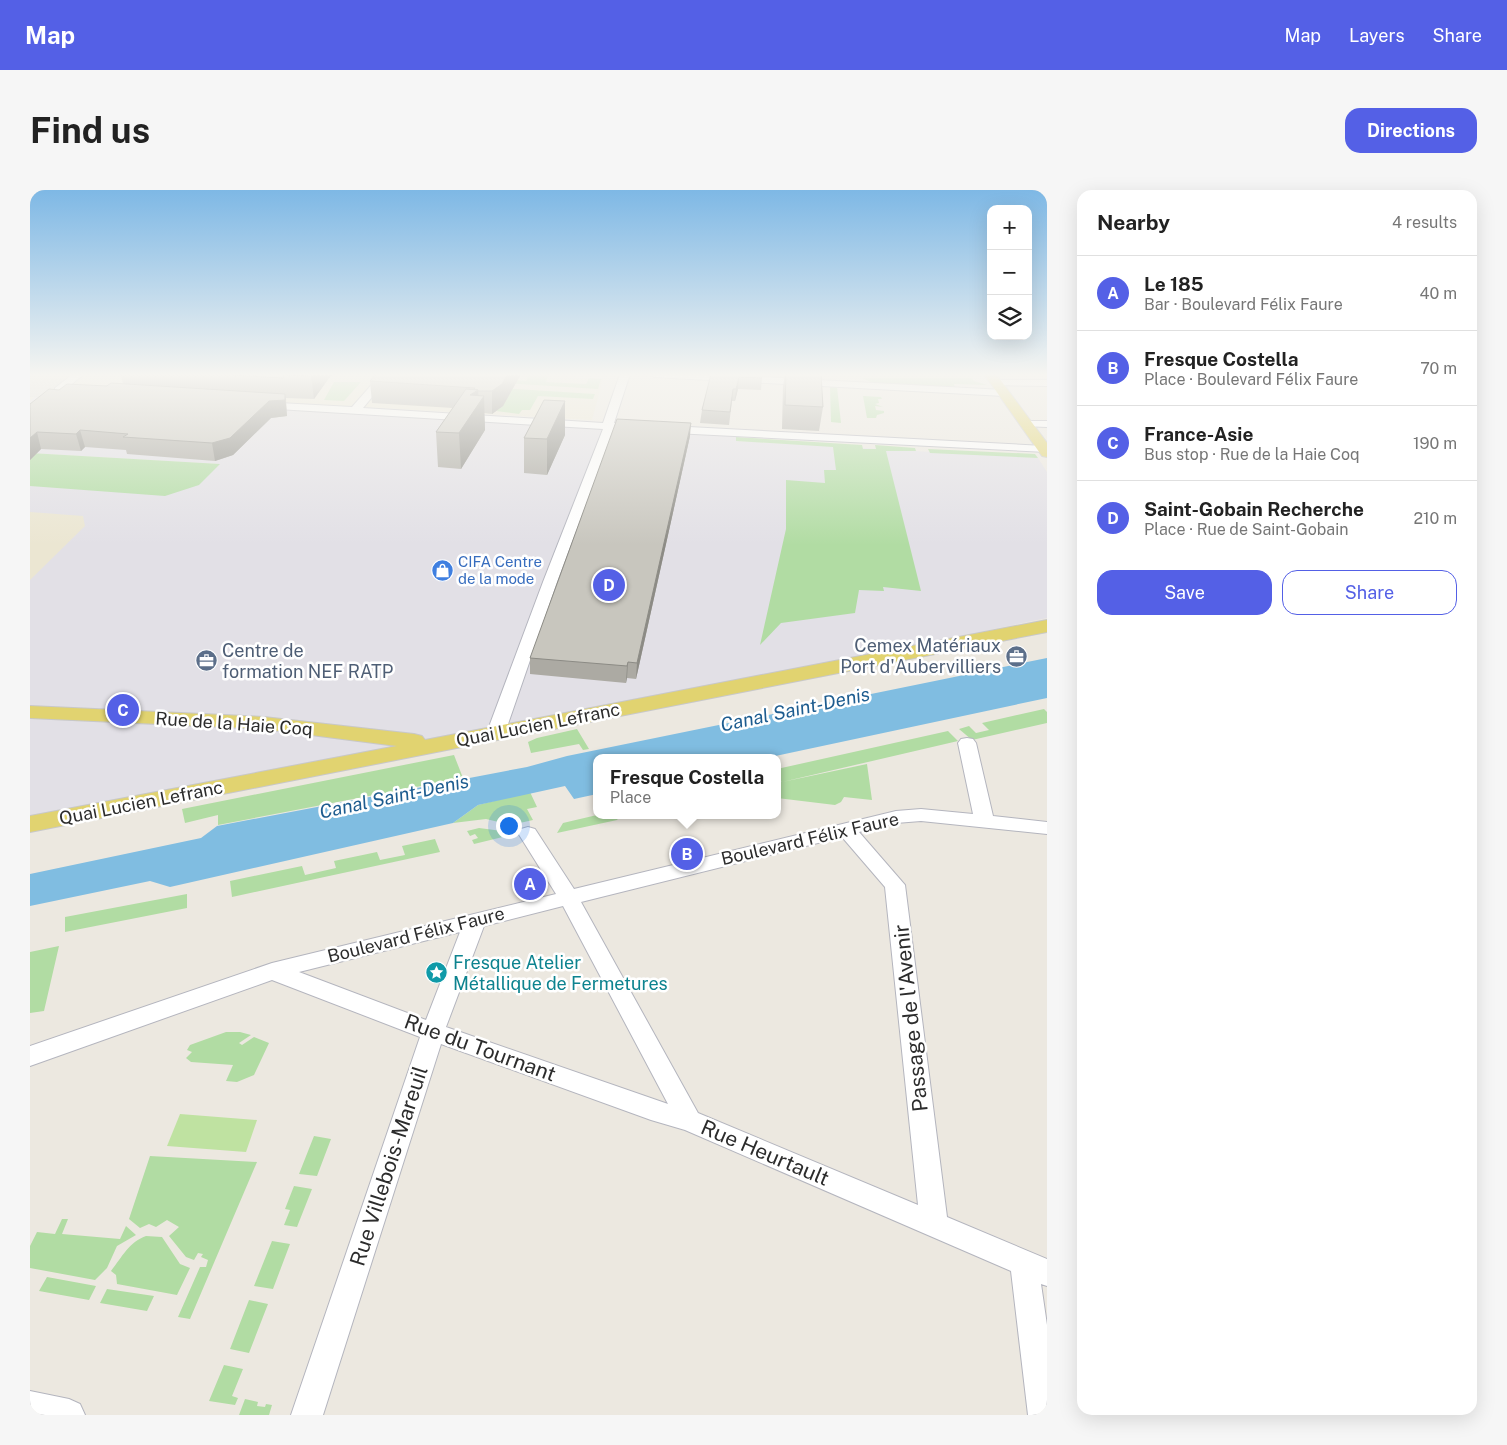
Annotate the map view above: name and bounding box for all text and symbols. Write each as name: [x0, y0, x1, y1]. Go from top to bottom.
text: Map: [25, 21, 75, 49]
text: Map: [1285, 25, 1321, 46]
text: Layers: [1349, 25, 1405, 46]
text: Share: [1433, 25, 1482, 46]
button: Directions: [1345, 108, 1477, 153]
text: Find us: [30, 110, 150, 151]
map controls: [987, 205, 1032, 340]
button: +: [987, 205, 1032, 250]
text: Nearby: [1097, 210, 1170, 235]
text: 4 results: [1392, 213, 1457, 232]
button: −: [987, 250, 1032, 295]
text: Le 185: [1144, 273, 1204, 295]
text: A: [1107, 284, 1119, 303]
text: 40 m: [1419, 284, 1457, 303]
button: layers: [987, 295, 1032, 340]
text: Bar · Boulevard Félix Faure: [1144, 295, 1343, 314]
text: Fresque Costella: [1144, 348, 1298, 370]
text: B: [1108, 359, 1118, 378]
text: 70 m: [1420, 359, 1457, 378]
text: Place · Boulevard Félix Faure: [1144, 370, 1358, 389]
text: France-Asie: [1144, 423, 1253, 445]
text: C: [1107, 434, 1119, 453]
text: 190 m: [1413, 434, 1457, 453]
text: Bus stop · Rue de la Haie Coq: [1144, 445, 1360, 464]
text: Saint-Gobain Recherche: [1144, 498, 1364, 520]
text: D: [1107, 509, 1119, 528]
text: 210 m: [1413, 509, 1457, 528]
text: Place · Rue de Saint-Gobain: [1144, 520, 1348, 539]
place label: CIFA Centre de la mode: [458, 553, 542, 587]
shop icon: CIFA Centre de la mode: [430, 559, 454, 583]
pin: D: [593, 566, 625, 604]
button: Save: [1097, 570, 1272, 615]
button: Share: [1282, 570, 1457, 615]
place label: Cemex Matériaux Port d'Aubervilliers: [840, 635, 1001, 677]
place label: Centre de formation NEF RATP: [222, 640, 393, 682]
office icon: Cemex Matériaux Port d'Aubervilliers: [1005, 644, 1029, 668]
office icon: Centre de formation NEF RATP: [194, 649, 218, 673]
water label: Canal Saint-Denis: [718, 682, 872, 736]
pin: C: [107, 691, 139, 729]
street label: Quai Lucien Lefranc: [454, 698, 622, 751]
street label: Rue de la Haie Coq: [155, 708, 313, 739]
popup: [593, 754, 781, 819]
text: Fresque Costella: [610, 766, 764, 788]
water label: Canal Saint-Denis: [317, 769, 471, 823]
street label: Quai Lucien Lefranc: [57, 776, 225, 829]
text: Place: [610, 788, 651, 807]
street label: Boulevard Félix Faure: [719, 808, 901, 869]
your location: [496, 813, 522, 839]
pin: B: [671, 835, 703, 873]
pin: A: [514, 865, 546, 903]
street label: Boulevard Félix Faure: [325, 902, 507, 967]
street label: Passage de l'Avenir: [888, 923, 933, 1113]
place label: Fresque Atelier Métallique de Fermetures: [453, 952, 668, 994]
place icon: Fresque Atelier Métallique de Fermetures: [425, 961, 449, 985]
street label: Rue du Tournant: [401, 1008, 559, 1087]
street label: Rue Villebois-Mareuil: [344, 1063, 433, 1269]
street label: Rue Heurtault: [697, 1114, 833, 1191]

